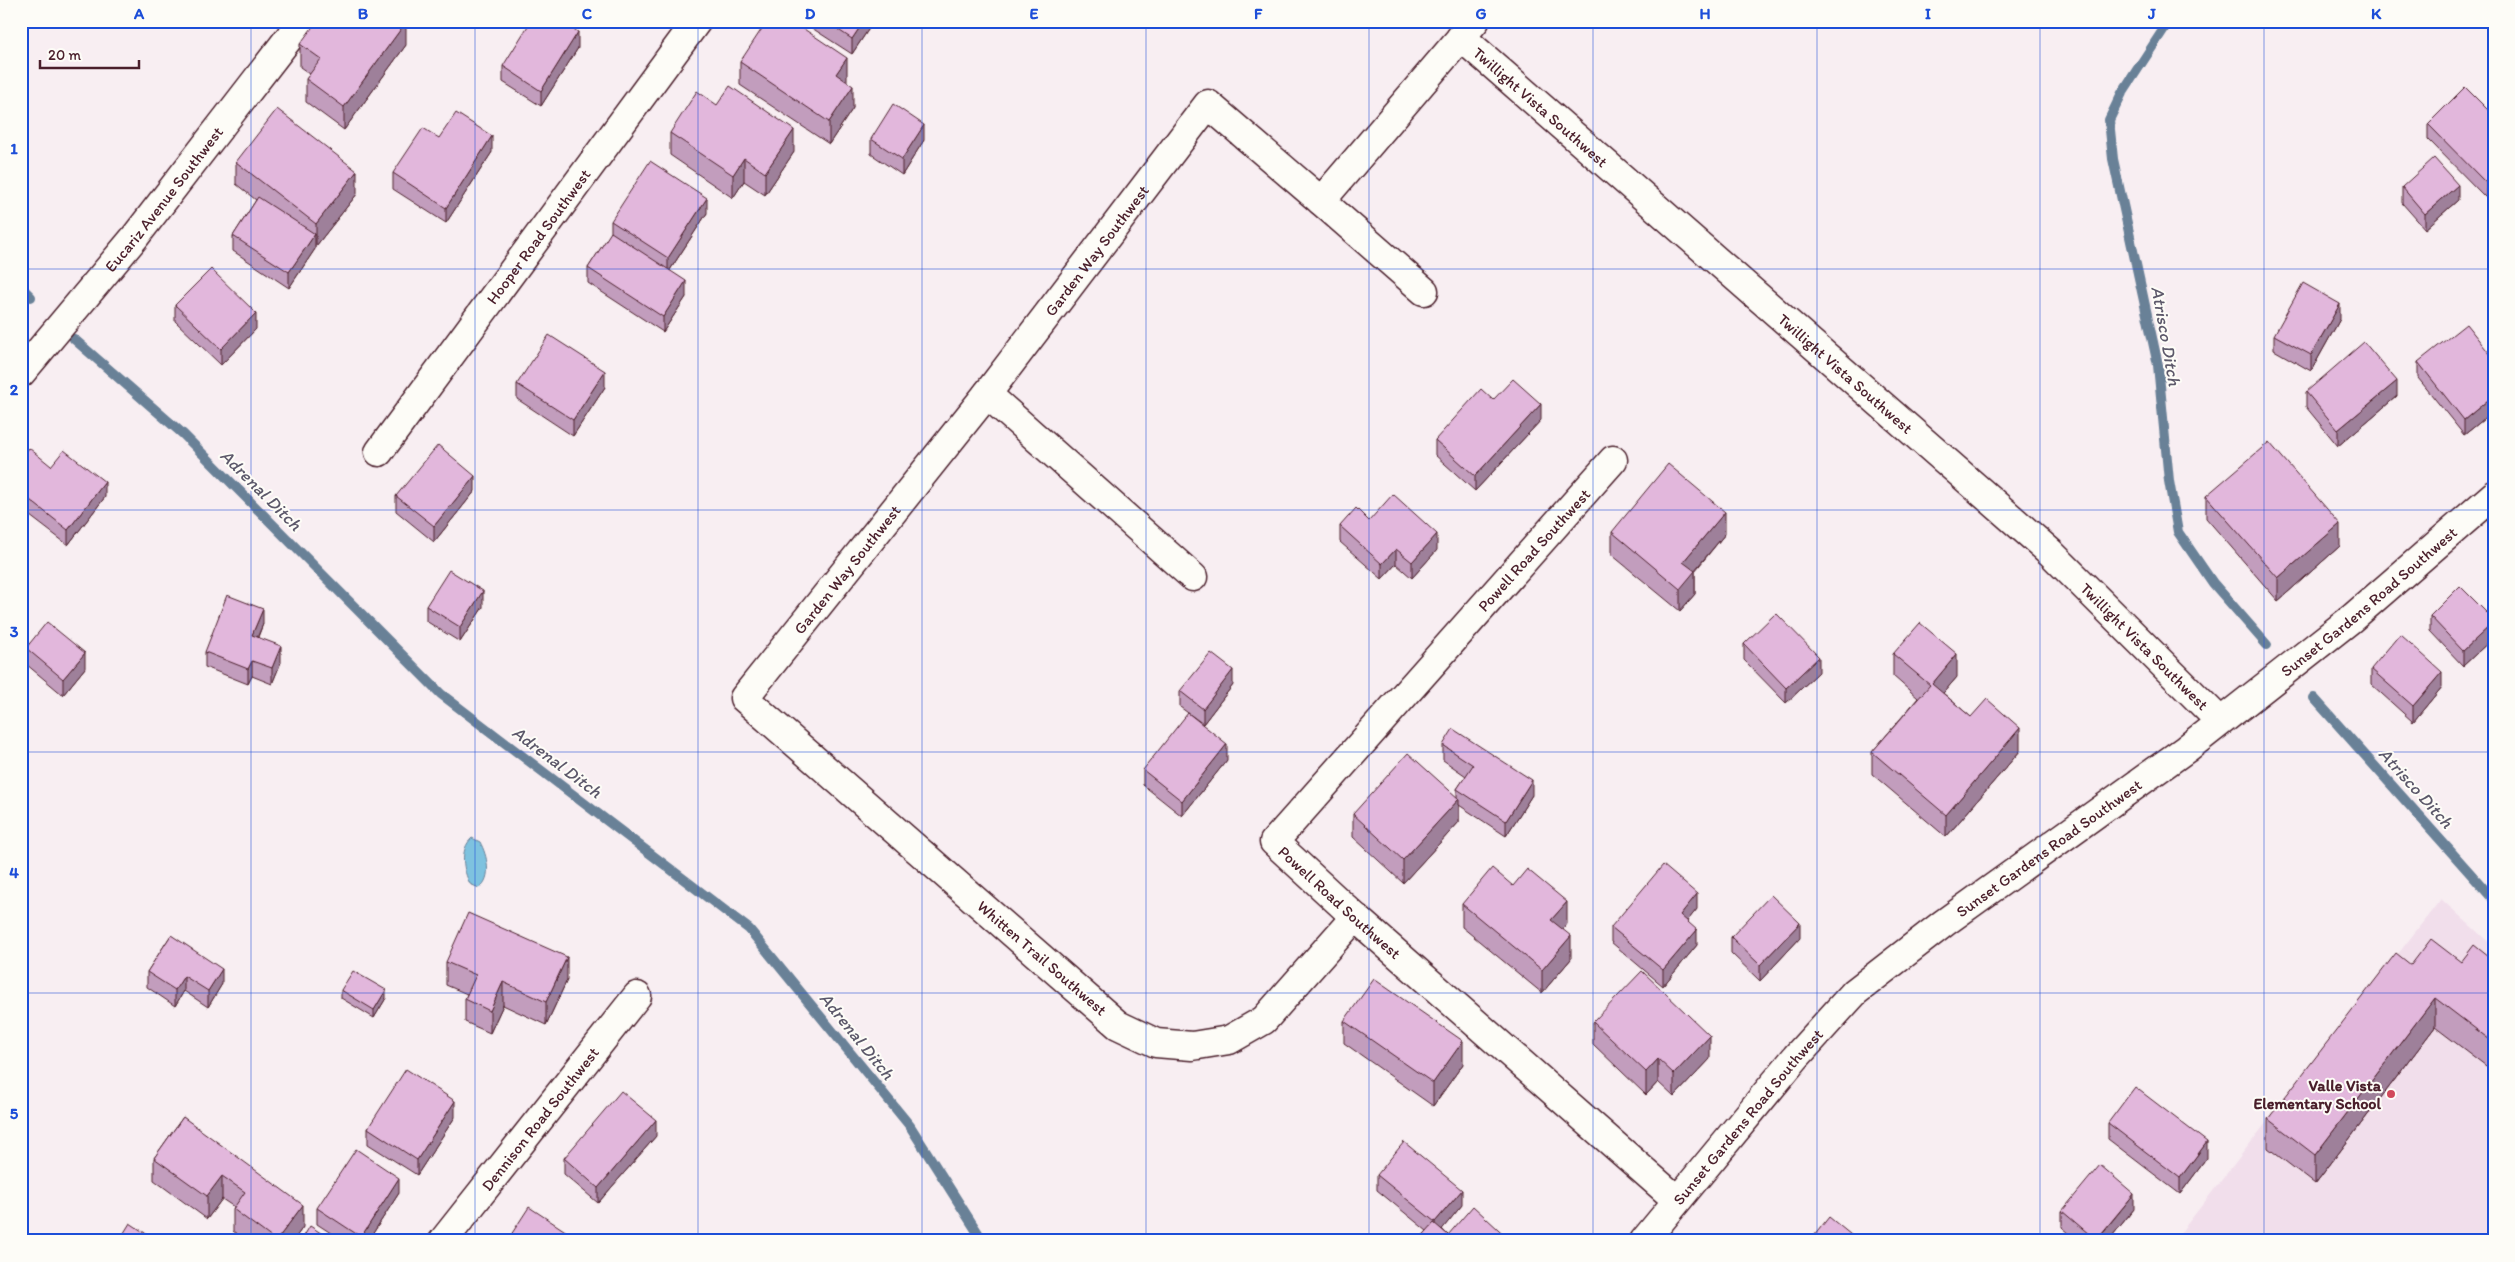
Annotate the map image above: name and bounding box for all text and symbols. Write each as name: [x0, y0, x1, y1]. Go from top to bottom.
text: A: [133, 4, 145, 23]
text: B: [358, 4, 369, 23]
text: C: [582, 4, 593, 23]
text: D: [805, 4, 816, 23]
text: E: [1030, 4, 1039, 23]
text: F: [1254, 4, 1263, 23]
text: G: [1475, 4, 1487, 23]
text: H: [1699, 4, 1711, 23]
text: I: [1925, 4, 1931, 23]
text: J: [2147, 4, 2156, 23]
text: K: [2371, 4, 2382, 23]
scale bar: [40, 38, 139, 70]
street label: Twillight Vista Southwest: [1470, 43, 1612, 171]
text: 20 m: [48, 46, 82, 64]
street label: Eucariz Avenue Southwest: [101, 122, 227, 276]
text: 1: [10, 139, 18, 158]
street label: Hooper Road Southwest: [482, 165, 594, 308]
street label: Garden Way Southwest: [1040, 181, 1153, 320]
water label: Atrisco Ditch: [2146, 284, 2186, 388]
street label: Twillight Vista Southwest: [1774, 309, 1917, 437]
text: 2: [10, 380, 19, 399]
water label: Adrenal Ditch: [216, 445, 307, 536]
street label: Powell Road Southwest: [1474, 485, 1594, 615]
street label: Garden Way Southwest: [790, 501, 904, 638]
street label: Sunset Gardens Road Southwest: [2277, 522, 2461, 680]
street label: Twillight Vista Southwest: [2077, 579, 2213, 714]
text: 3: [10, 622, 19, 641]
water label: Adrenal Ditch: [508, 721, 606, 803]
water label: Atrisco Ditch: [2374, 743, 2458, 833]
street label: Sunset Gardens Road Southwest: [1952, 775, 2145, 921]
street label: Powell Road Southwest: [1275, 842, 1405, 963]
text: 4: [9, 863, 19, 882]
street label: Whitten Trail Southwest: [973, 897, 1111, 1019]
water label: Adrenal Ditch: [815, 988, 899, 1084]
street label: Sunset Gardens Road Southwest: [1669, 1025, 1827, 1208]
street label: Dennison Road Southwest: [477, 1043, 603, 1194]
place label: Valle Vista Elementary School: [2253, 1076, 2382, 1114]
marker: Valle Vista Elementary School: [2385, 1088, 2397, 1100]
text: 5: [10, 1104, 19, 1123]

